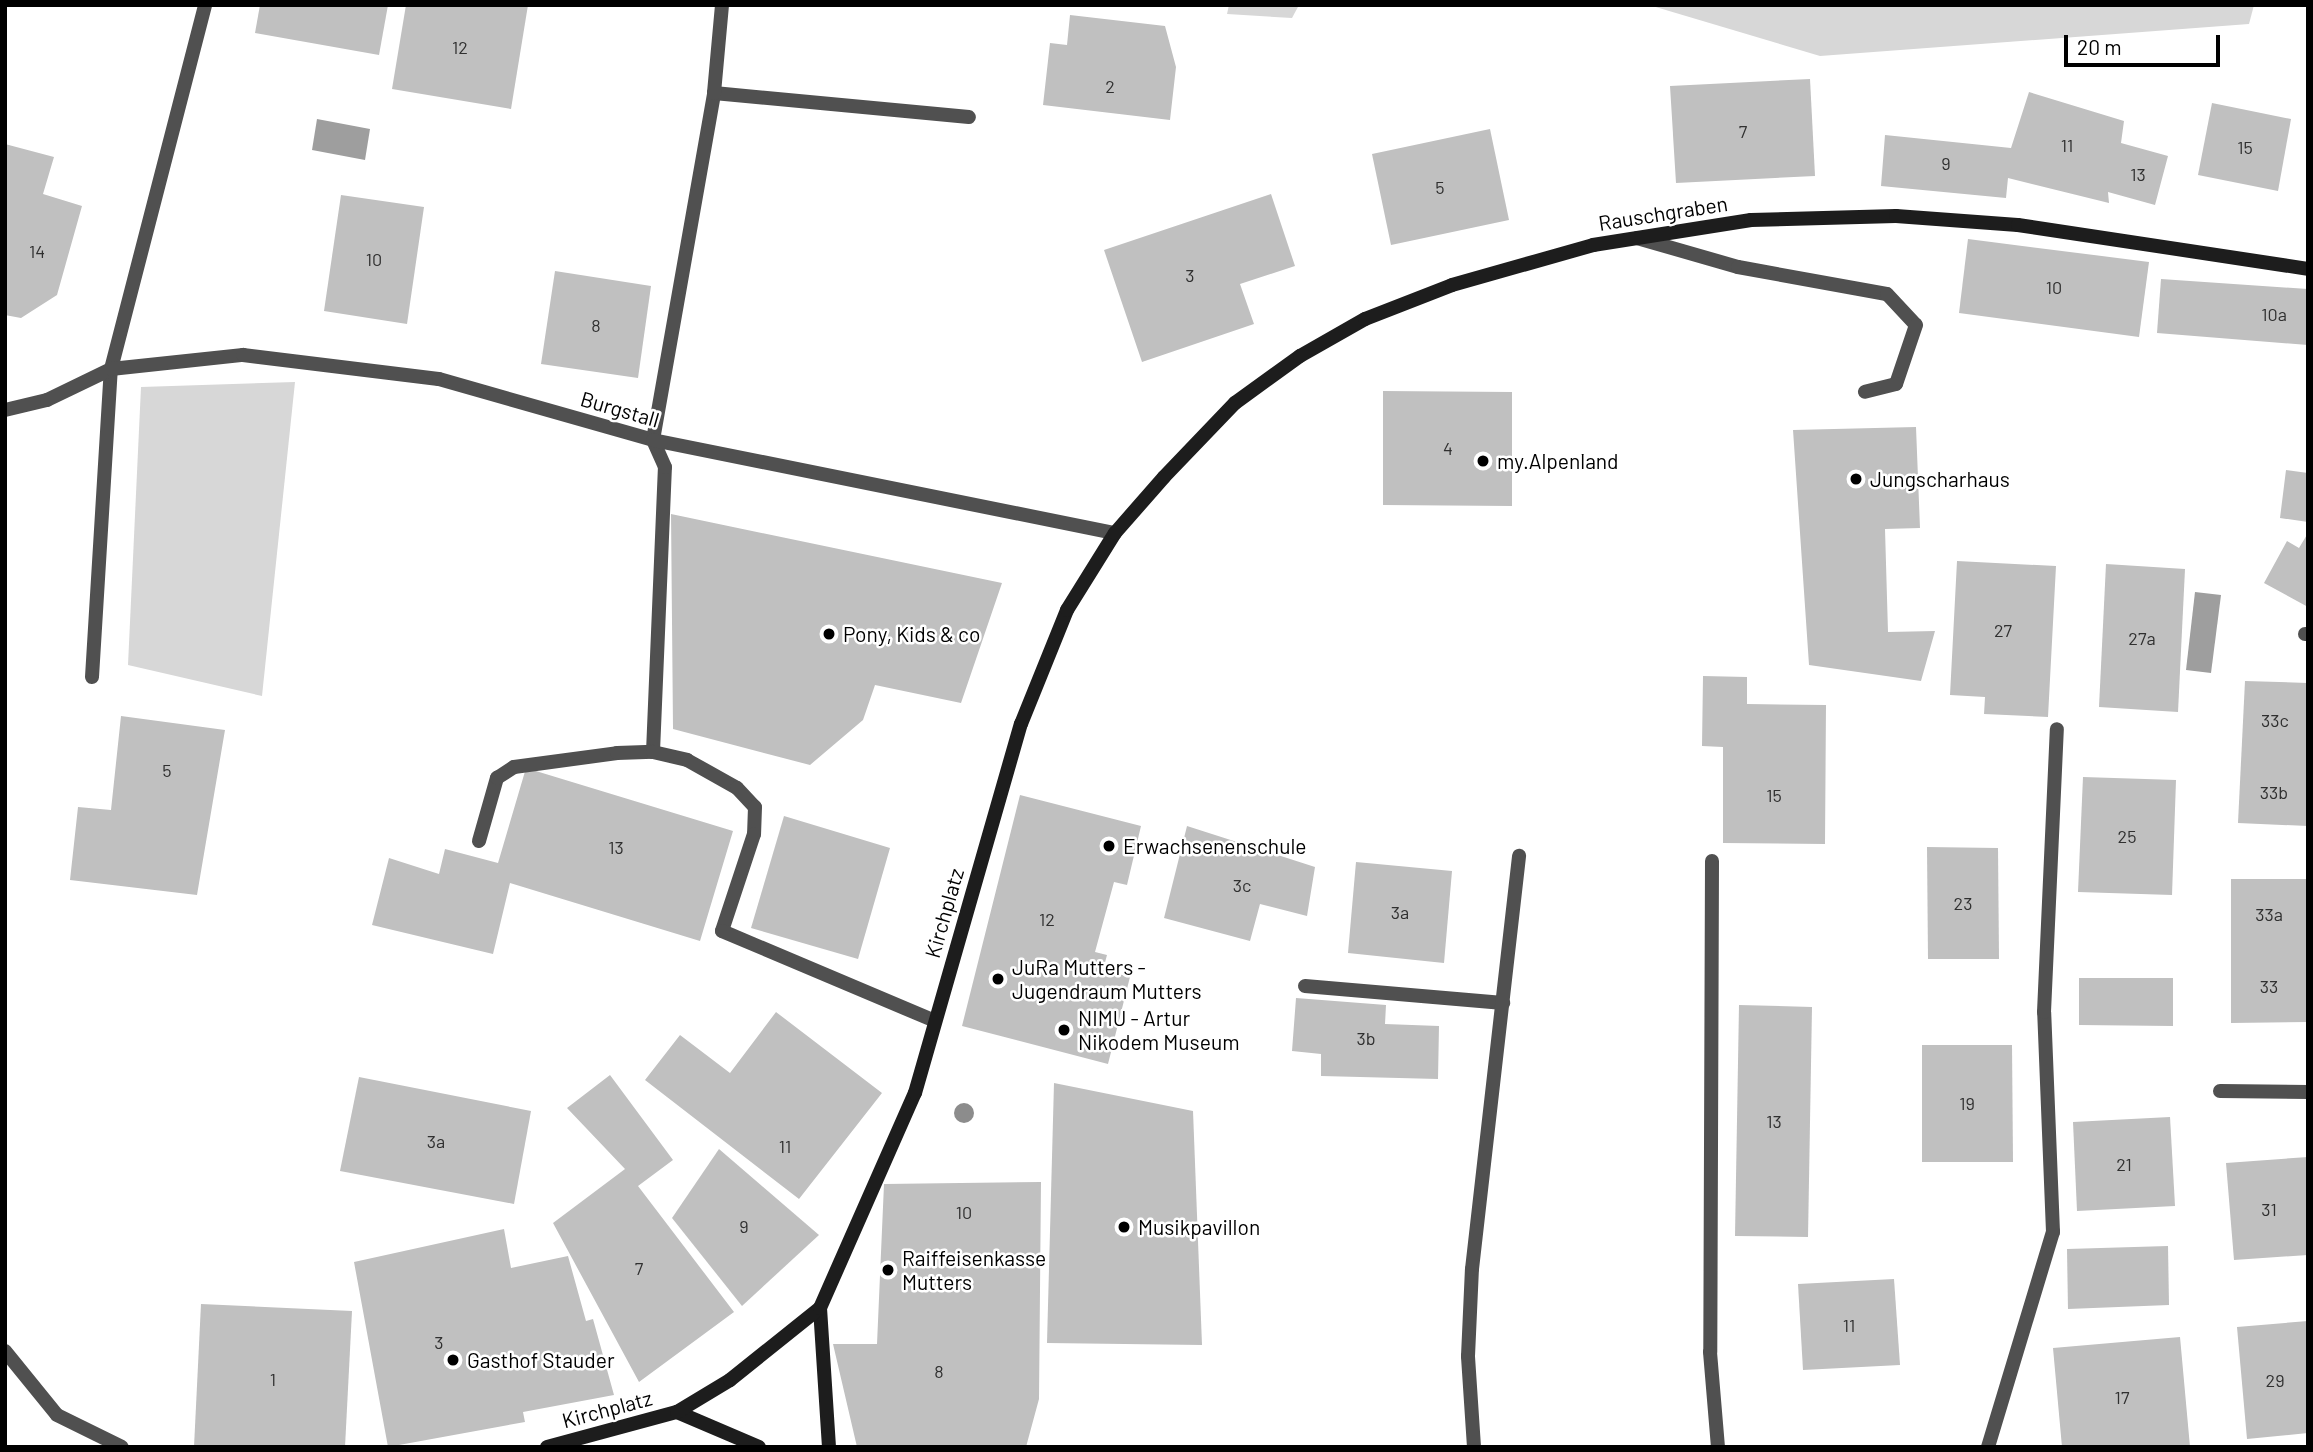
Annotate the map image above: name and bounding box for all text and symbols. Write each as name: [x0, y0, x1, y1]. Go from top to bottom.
scale bar: [2068, 21, 2224, 65]
text: 20 m: [2077, 34, 2122, 59]
house number: 12: [452, 36, 468, 58]
house number: 2: [1105, 75, 1115, 97]
house number: 7: [1739, 120, 1747, 142]
house number: 11: [2061, 134, 2073, 156]
house number: 15: [2237, 136, 2253, 158]
house number: 9: [1941, 152, 1951, 174]
house number: 13: [2130, 163, 2146, 185]
house number: 5: [1435, 176, 1445, 198]
street label: Rauschgraben: [1597, 190, 1729, 236]
house number: 14: [29, 240, 45, 262]
house number: 10: [366, 248, 382, 270]
house number: 3: [1185, 264, 1195, 286]
house number: 10: [2046, 276, 2062, 298]
house number: 10a: [2261, 303, 2287, 325]
house number: 8: [591, 314, 601, 336]
street label: Burgstall: [578, 386, 662, 432]
house number: 4: [1443, 437, 1453, 459]
place label: my.Alpenland: [1497, 448, 1619, 474]
marker: my.Alpenland: [1475, 453, 1491, 469]
place label: Jungscharhaus: [1870, 466, 2010, 492]
marker: Jungscharhaus: [1848, 471, 1864, 487]
house number: 27: [1994, 619, 2012, 641]
place label: Pony, Kids & co: [843, 621, 980, 647]
marker: Pony, Kids & co: [821, 626, 837, 642]
house number: 27a: [2128, 627, 2156, 649]
house number: 33c: [2261, 709, 2289, 731]
house number: 5: [162, 759, 172, 781]
house number: 33b: [2260, 781, 2288, 803]
house number: 15: [1766, 784, 1782, 806]
house number: 25: [2118, 825, 2136, 847]
place label: Erwachsenenschule: [1123, 833, 1306, 859]
house number: 13: [608, 836, 624, 858]
marker: Erwachsenenschule: [1101, 838, 1117, 854]
street label: Kirchplatz: [919, 865, 969, 961]
house number: 3c: [1233, 874, 1251, 896]
house number: 23: [1954, 892, 1972, 914]
house number: 3a: [1391, 901, 1409, 923]
house number: 33a: [2255, 903, 2283, 925]
house number: 12: [1039, 908, 1055, 930]
place label: JuRa Mutters - Jugendraum Mutters: [1012, 954, 1202, 1004]
marker: JuRa Mutters - Jugendraum Mutters: [990, 971, 1006, 987]
house number: 33: [2260, 975, 2278, 997]
place label: NIMU - Artur Nikodem Museum: [1078, 1005, 1240, 1055]
marker: NIMU - Artur Nikodem Museum: [1056, 1022, 1072, 1038]
house number: 3b: [1356, 1027, 1376, 1049]
house number: 19: [1959, 1092, 1975, 1114]
house number: 13: [1766, 1110, 1782, 1132]
house number: 3a: [427, 1130, 445, 1152]
house number: 11: [779, 1135, 791, 1157]
house number: 21: [2116, 1153, 2132, 1175]
house number: 31: [2261, 1198, 2277, 1220]
house number: 10: [956, 1201, 972, 1223]
place label: Musikpavillon: [1138, 1214, 1260, 1240]
house number: 9: [739, 1215, 749, 1237]
marker: Musikpavillon: [1116, 1219, 1132, 1235]
place label: Raiffeisenkasse Mutters: [902, 1245, 1046, 1295]
house number: 7: [635, 1257, 643, 1279]
marker: Raiffeisenkasse Mutters: [880, 1262, 896, 1278]
house number: 11: [1843, 1314, 1855, 1336]
house number: 3: [434, 1331, 444, 1353]
place label: Gasthof Stauder: [467, 1347, 615, 1373]
marker: Gasthof Stauder: [445, 1352, 461, 1368]
house number: 8: [934, 1360, 944, 1382]
house number: 1: [270, 1368, 276, 1390]
house number: 29: [2265, 1369, 2285, 1391]
street label: Kirchplatz: [559, 1385, 655, 1433]
house number: 17: [2115, 1386, 2129, 1408]

